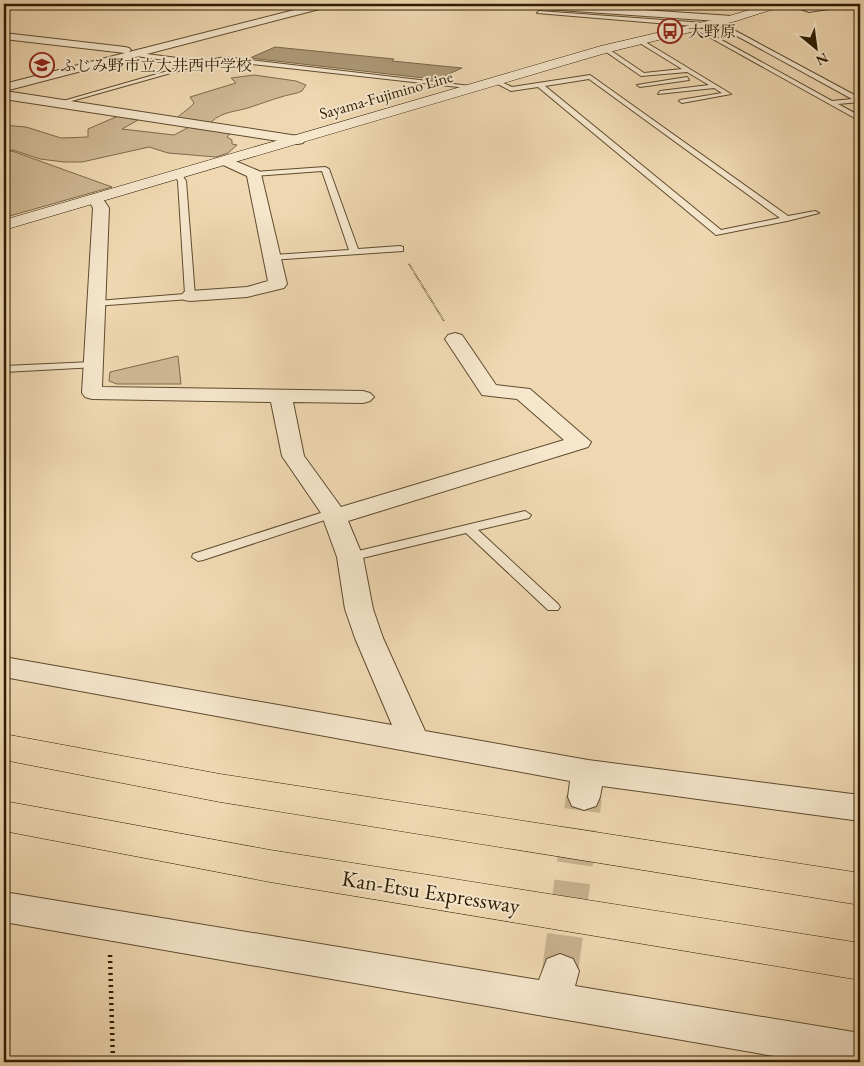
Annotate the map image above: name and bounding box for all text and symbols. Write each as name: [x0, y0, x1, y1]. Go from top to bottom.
bus stop icon: 大野原: [657, 18, 683, 44]
place label: 大野原: [688, 21, 736, 42]
north arrow: [792, 22, 842, 72]
text: N: [812, 49, 832, 70]
school or university icon: ふじみ野市立大井西中学校: [29, 52, 55, 78]
place label: ふじみ野市立大井西中学校: [60, 55, 252, 76]
street label: Sayama-Fujimino Line: [317, 66, 455, 124]
street label: Kan-Etsu Expressway: [340, 864, 522, 920]

